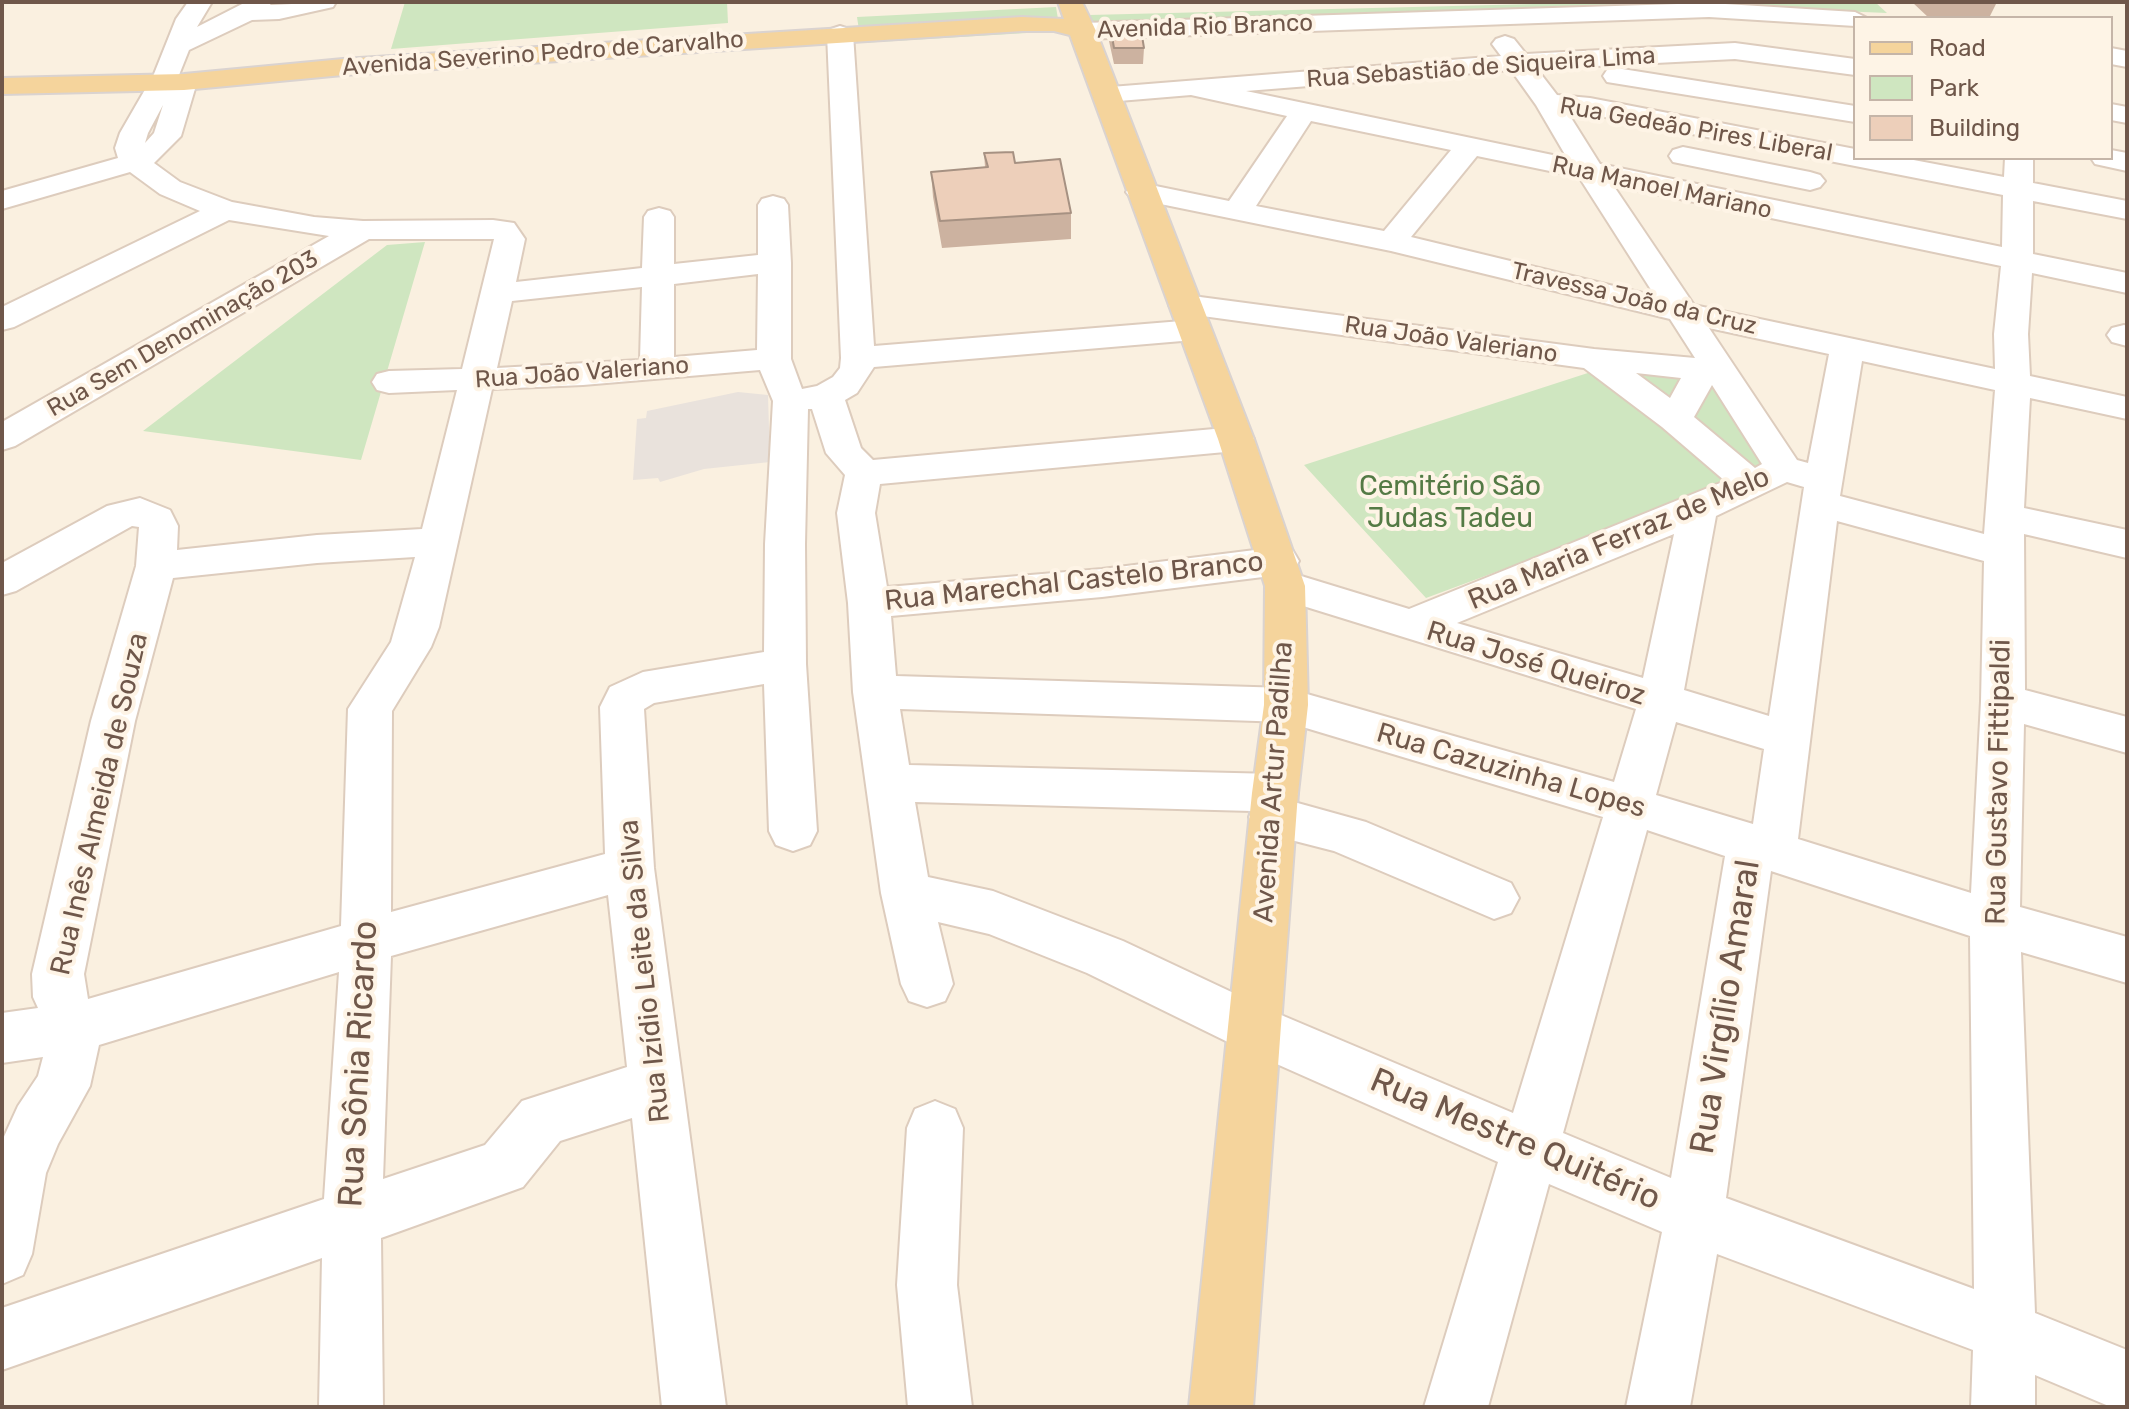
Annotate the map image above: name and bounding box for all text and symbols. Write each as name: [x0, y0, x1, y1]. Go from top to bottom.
street label: Avenida Rio Branco: [1096, 9, 1314, 45]
legend: [1853, 16, 2113, 160]
street label: Avenida Severino Pedro de Carvalho: [341, 26, 745, 82]
text: Road: [1929, 34, 1986, 62]
street label: Rua Sebastião de Siqueira Lima: [1306, 41, 1656, 95]
text: Park: [1929, 74, 1979, 102]
street label: Rua Gedeão Pires Liberal: [1557, 92, 1835, 168]
text: Building: [1929, 114, 2020, 142]
street label: Rua Manoel Mariano: [1550, 151, 1774, 225]
street label: Rua Sem Denominação 203: [42, 245, 324, 423]
street label: Travessa João da Cruz: [1509, 257, 1759, 341]
street label: Rua João Valeriano: [1343, 311, 1559, 369]
street label: Rua João Valeriano: [474, 351, 690, 395]
street label: Rua Maria Ferraz de Melo: [1463, 460, 1775, 618]
park label: Cemitério São Judas Tadeu: [1359, 470, 1541, 536]
street label: Rua Marechal Castelo Branco: [883, 545, 1265, 619]
street label: Rua José Queiroz: [1423, 615, 1649, 713]
street label: Rua Inês Almeida de Souza: [44, 630, 156, 978]
street label: Rua Gustavo Fittipaldi: [1980, 639, 2018, 925]
street label: Avenida Artur Padilha: [1247, 640, 1301, 924]
street label: Rua Cazuzinha Lopes: [1373, 716, 1649, 826]
street label: Rua Izídio Leite da Silva: [612, 818, 678, 1124]
street label: Rua Virgílio Amaral: [1683, 857, 1769, 1157]
street label: Rua Sônia Ricardo: [331, 920, 387, 1208]
street label: Rua Mestre Quitério: [1364, 1060, 1666, 1220]

